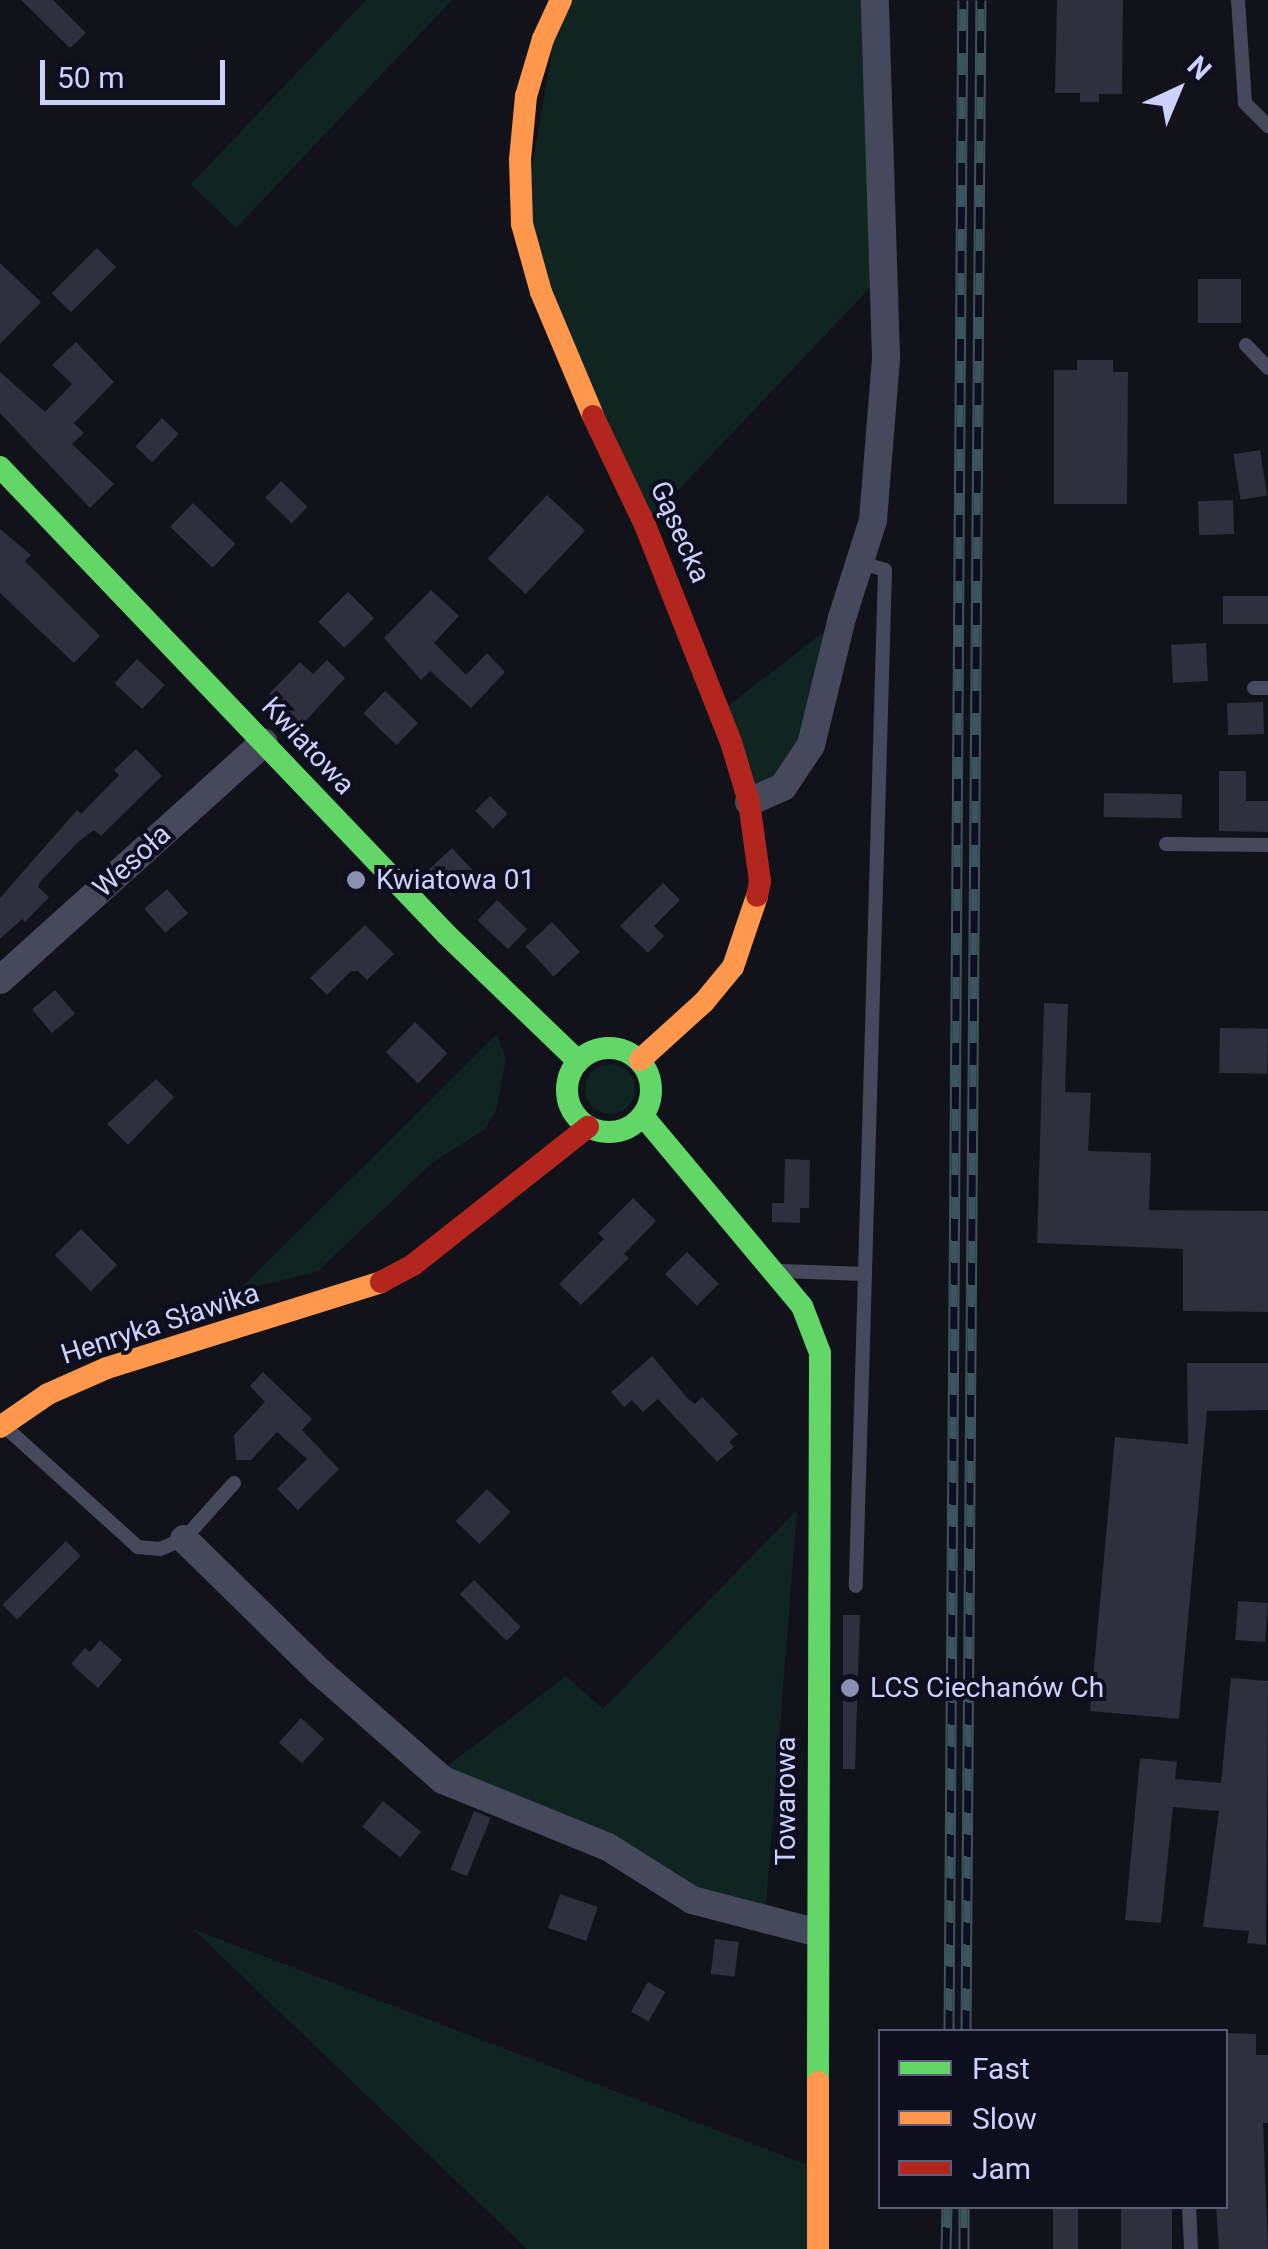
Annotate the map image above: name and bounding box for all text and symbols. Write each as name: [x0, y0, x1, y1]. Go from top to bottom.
scale bar: [45, 40, 230, 102]
north arrow: [1128, 40, 1228, 140]
text: N: [1181, 49, 1218, 87]
text: 50 m: [57, 60, 124, 95]
street label: Gąsecka: [643, 476, 717, 588]
street label: Kwiatowa: [254, 690, 362, 802]
street label: Wesoła: [86, 818, 178, 904]
place label: Kwiatowa 01: [376, 863, 535, 897]
marker: Kwiatowa 01: [345, 869, 367, 891]
street label: Henryka Sławika: [57, 1276, 263, 1372]
place label: LCS Ciechanów Ch: [870, 1671, 1104, 1705]
marker: LCS Ciechanów Ch: [839, 1677, 861, 1699]
street label: Towarowa: [769, 1736, 803, 1866]
legend: [878, 2029, 1228, 2209]
text: Fast: [972, 2051, 1030, 2086]
text: Slow: [972, 2101, 1037, 2136]
text: Jam: [972, 2151, 1031, 2186]

